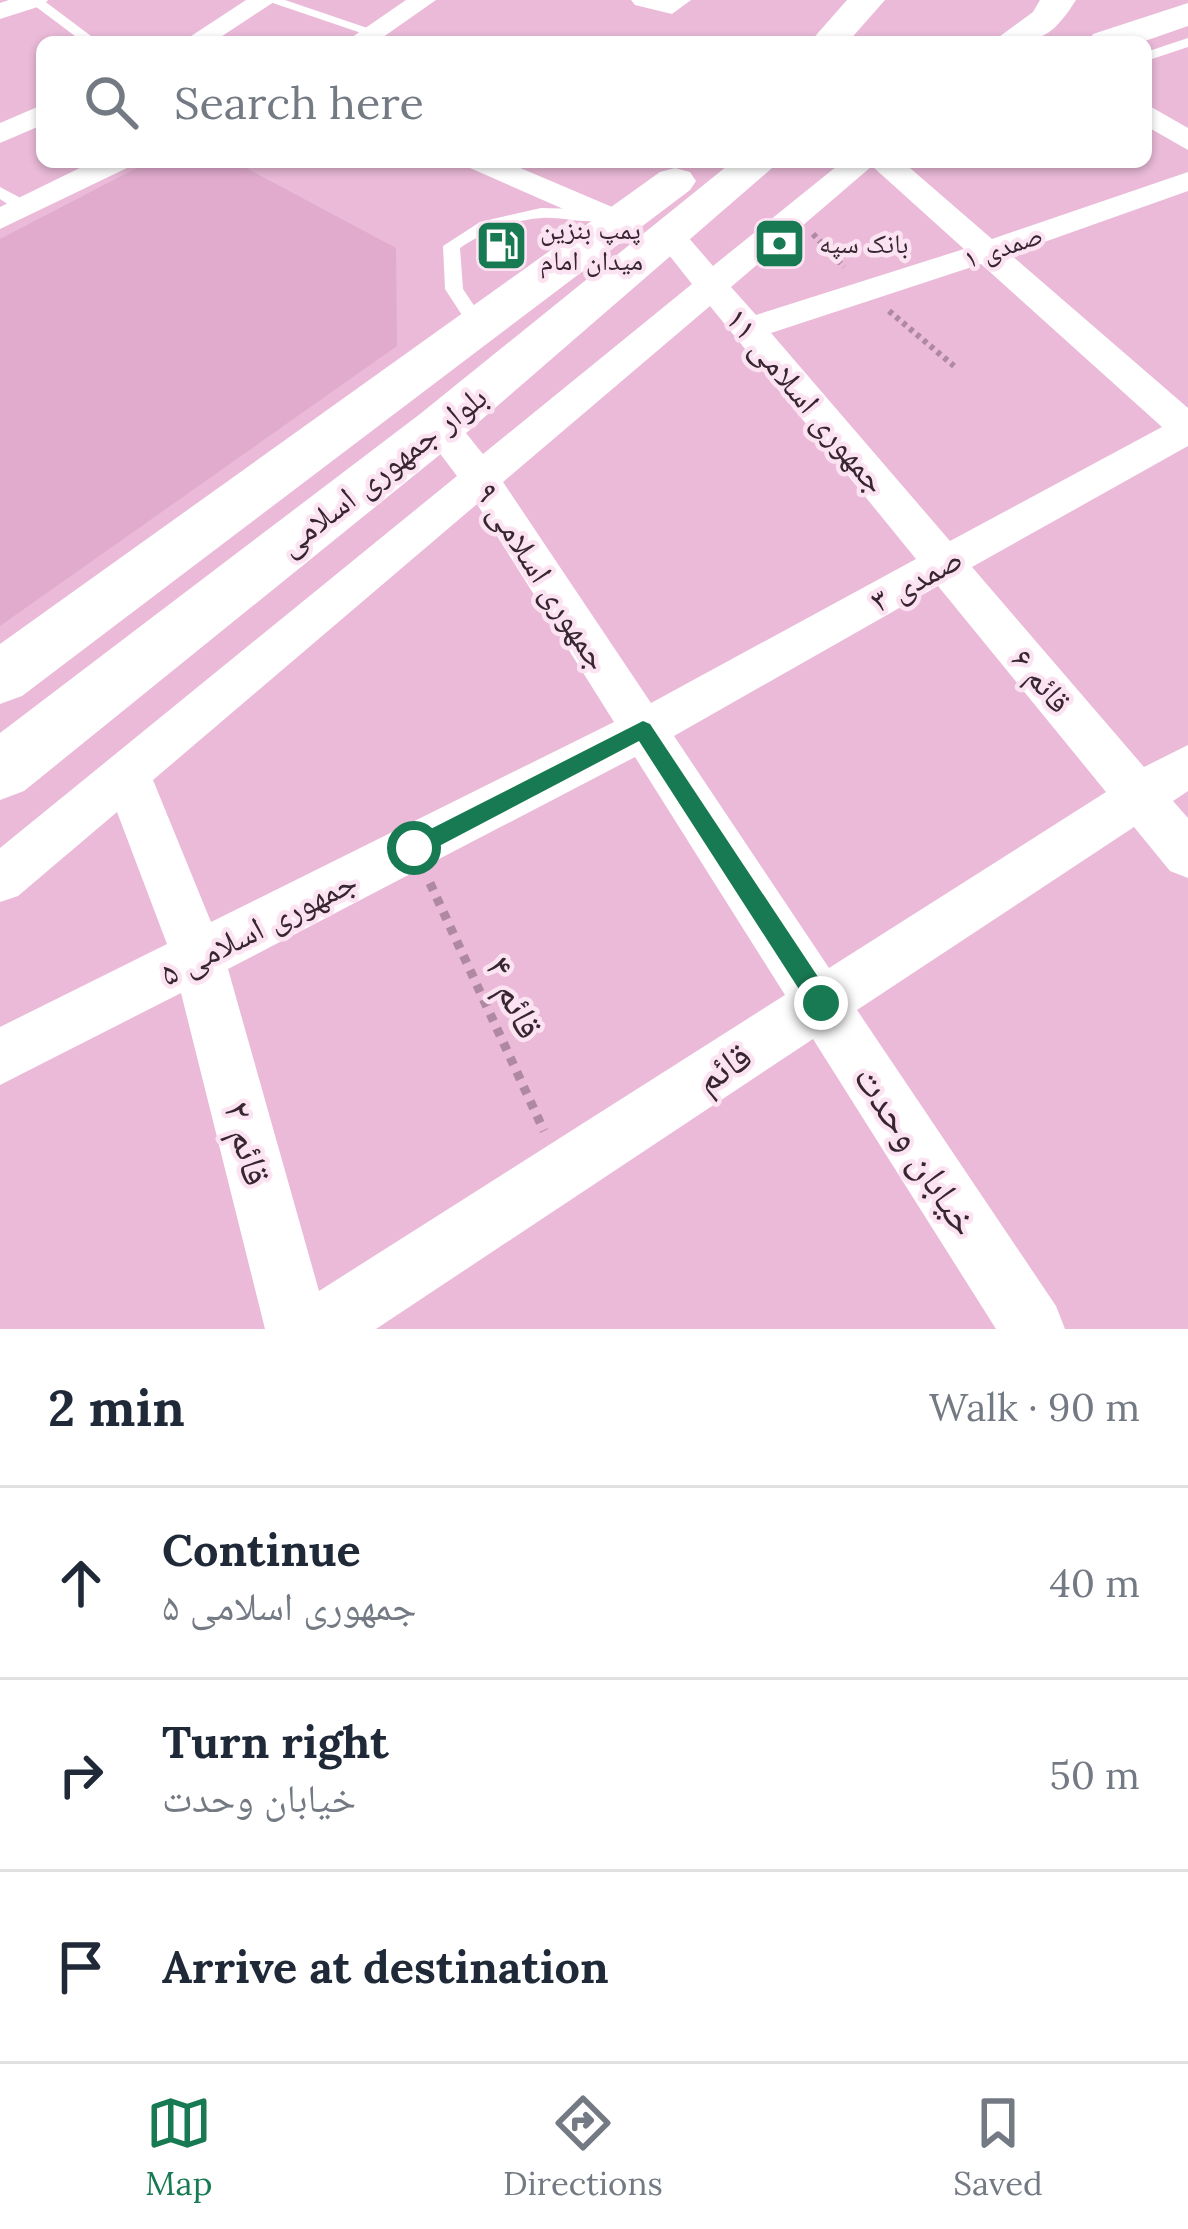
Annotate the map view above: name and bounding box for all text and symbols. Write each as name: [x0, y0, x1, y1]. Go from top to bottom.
search box: [36, 36, 1152, 168]
icon: search: [78, 69, 144, 135]
text: Search here: [174, 74, 424, 131]
place label: پمپ بنزین میدان امام: [540, 212, 643, 279]
bank icon: بانک سپه: [752, 215, 808, 271]
fuel station icon: پمپ بنزین میدان امام: [473, 217, 529, 273]
street label: صمدی ۱: [959, 217, 1047, 275]
place label: بانک سپه: [819, 226, 908, 260]
street label: جمهوری اسلامی ۱۱: [717, 298, 897, 502]
street label: بلوار جمهوری اسلامی: [269, 375, 495, 565]
street label: جمهوری اسلامی ۹: [467, 474, 619, 678]
street label: صمدی ۳: [862, 537, 970, 621]
street label: قائم ۶: [1001, 639, 1081, 722]
route start: [387, 821, 441, 875]
street label: جمهوری اسلامی ۵: [153, 859, 363, 995]
street label: قائم ۴: [473, 948, 556, 1047]
route end: [794, 976, 848, 1030]
street label: قائم: [685, 1030, 761, 1104]
street label: خیابان وحدت: [843, 1055, 991, 1245]
street label: قائم ۲: [212, 1095, 283, 1191]
text: 2 min: [48, 1375, 185, 1440]
text: Walk · 90 m: [929, 1382, 1140, 1432]
text: Continue: [162, 1521, 361, 1578]
icon: ahead: [48, 1550, 114, 1616]
text: 40 m: [1050, 1558, 1140, 1608]
text: جمهوری اسلامی ۵: [162, 1581, 417, 1631]
text: Turn right: [162, 1713, 389, 1770]
icon: right: [48, 1742, 114, 1808]
text: 50 m: [1049, 1750, 1140, 1800]
text: خیابان وحدت: [162, 1773, 356, 1823]
icon: arrive: [48, 1934, 114, 2000]
text: Arrive at destination: [162, 1938, 609, 1995]
tab: Map: [145, 2090, 212, 2204]
tab: Directions: [503, 2090, 663, 2204]
tab: Saved: [953, 2090, 1043, 2204]

